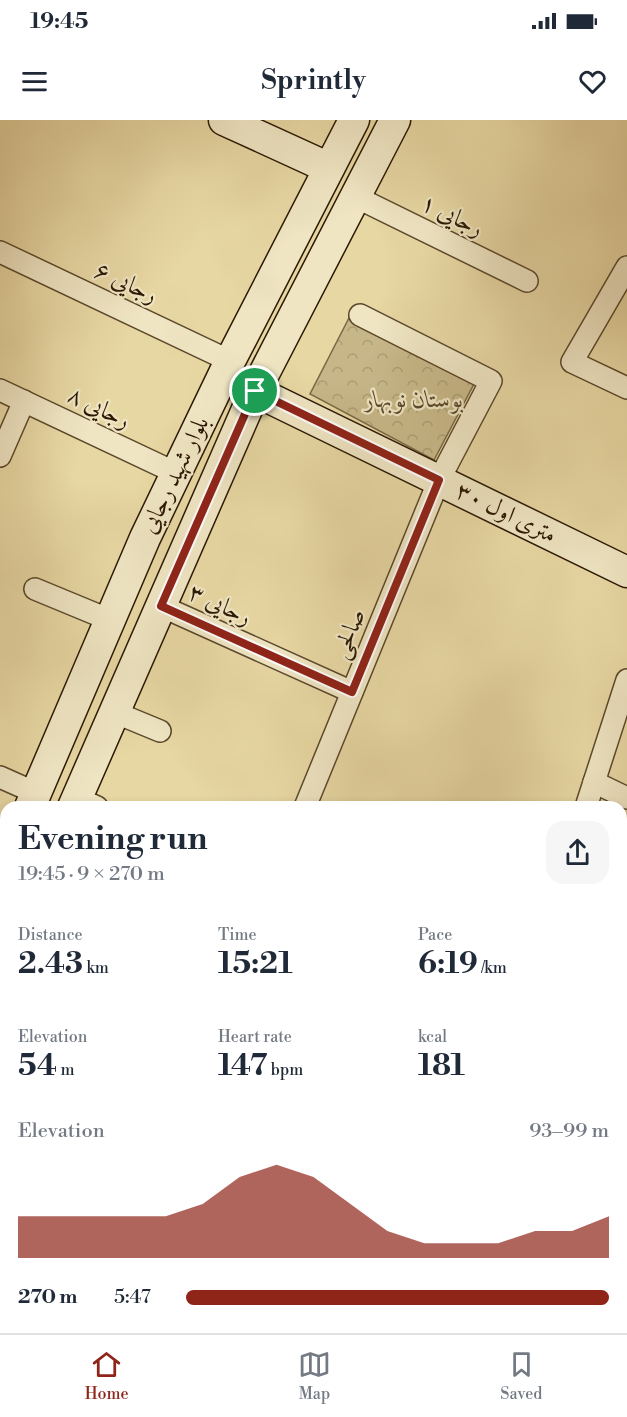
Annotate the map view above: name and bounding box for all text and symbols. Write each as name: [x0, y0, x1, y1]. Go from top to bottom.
text: 19:45: [30, 8, 88, 35]
text: Sprintly: [261, 64, 366, 98]
icon: menu: [18, 65, 51, 98]
icon: heart: [576, 65, 609, 98]
street label: رجایی ۱: [416, 188, 488, 244]
street label: رجایی ۶: [90, 255, 162, 311]
pin: [229, 365, 280, 416]
icon: arrive: [238, 374, 271, 407]
street label: رجایی ۸: [63, 380, 135, 436]
park label: بوستان نوبهار: [362, 385, 464, 415]
street label: بلوار شهید رجایی: [134, 411, 216, 539]
street label: ۳۰ متری اول: [451, 476, 561, 550]
street label: رجایی ۳: [184, 577, 256, 633]
street label: صالحی: [325, 605, 373, 664]
text: Evening run: [18, 819, 207, 860]
button: share: [546, 821, 609, 884]
text: 19:45 · 9 × 270 m: [18, 862, 165, 887]
text: Distance: [18, 925, 83, 945]
text: Time: [218, 925, 257, 945]
text: Pace: [418, 925, 452, 945]
text: 2.43: [18, 945, 83, 983]
text: 15:21: [218, 945, 293, 983]
text: 6:19: [418, 945, 478, 983]
text: km: [83, 958, 109, 978]
text: /km: [478, 958, 507, 978]
text: Elevation: [18, 1027, 87, 1047]
text: Heart rate: [218, 1027, 292, 1047]
text: kcal: [418, 1027, 447, 1047]
text: 54: [18, 1047, 57, 1085]
text: 147: [218, 1047, 268, 1085]
text: 181: [418, 1047, 465, 1085]
text: m: [57, 1060, 75, 1080]
text: bpm: [268, 1060, 303, 1080]
text: Elevation: [18, 1119, 105, 1144]
text: 93–99 m: [529, 1119, 609, 1144]
text: 270 m: [18, 1285, 77, 1310]
text: 5:47: [114, 1285, 151, 1310]
tab: Home: [85, 1348, 129, 1404]
tab: Map: [298, 1348, 331, 1404]
tab: Saved: [500, 1348, 542, 1404]

